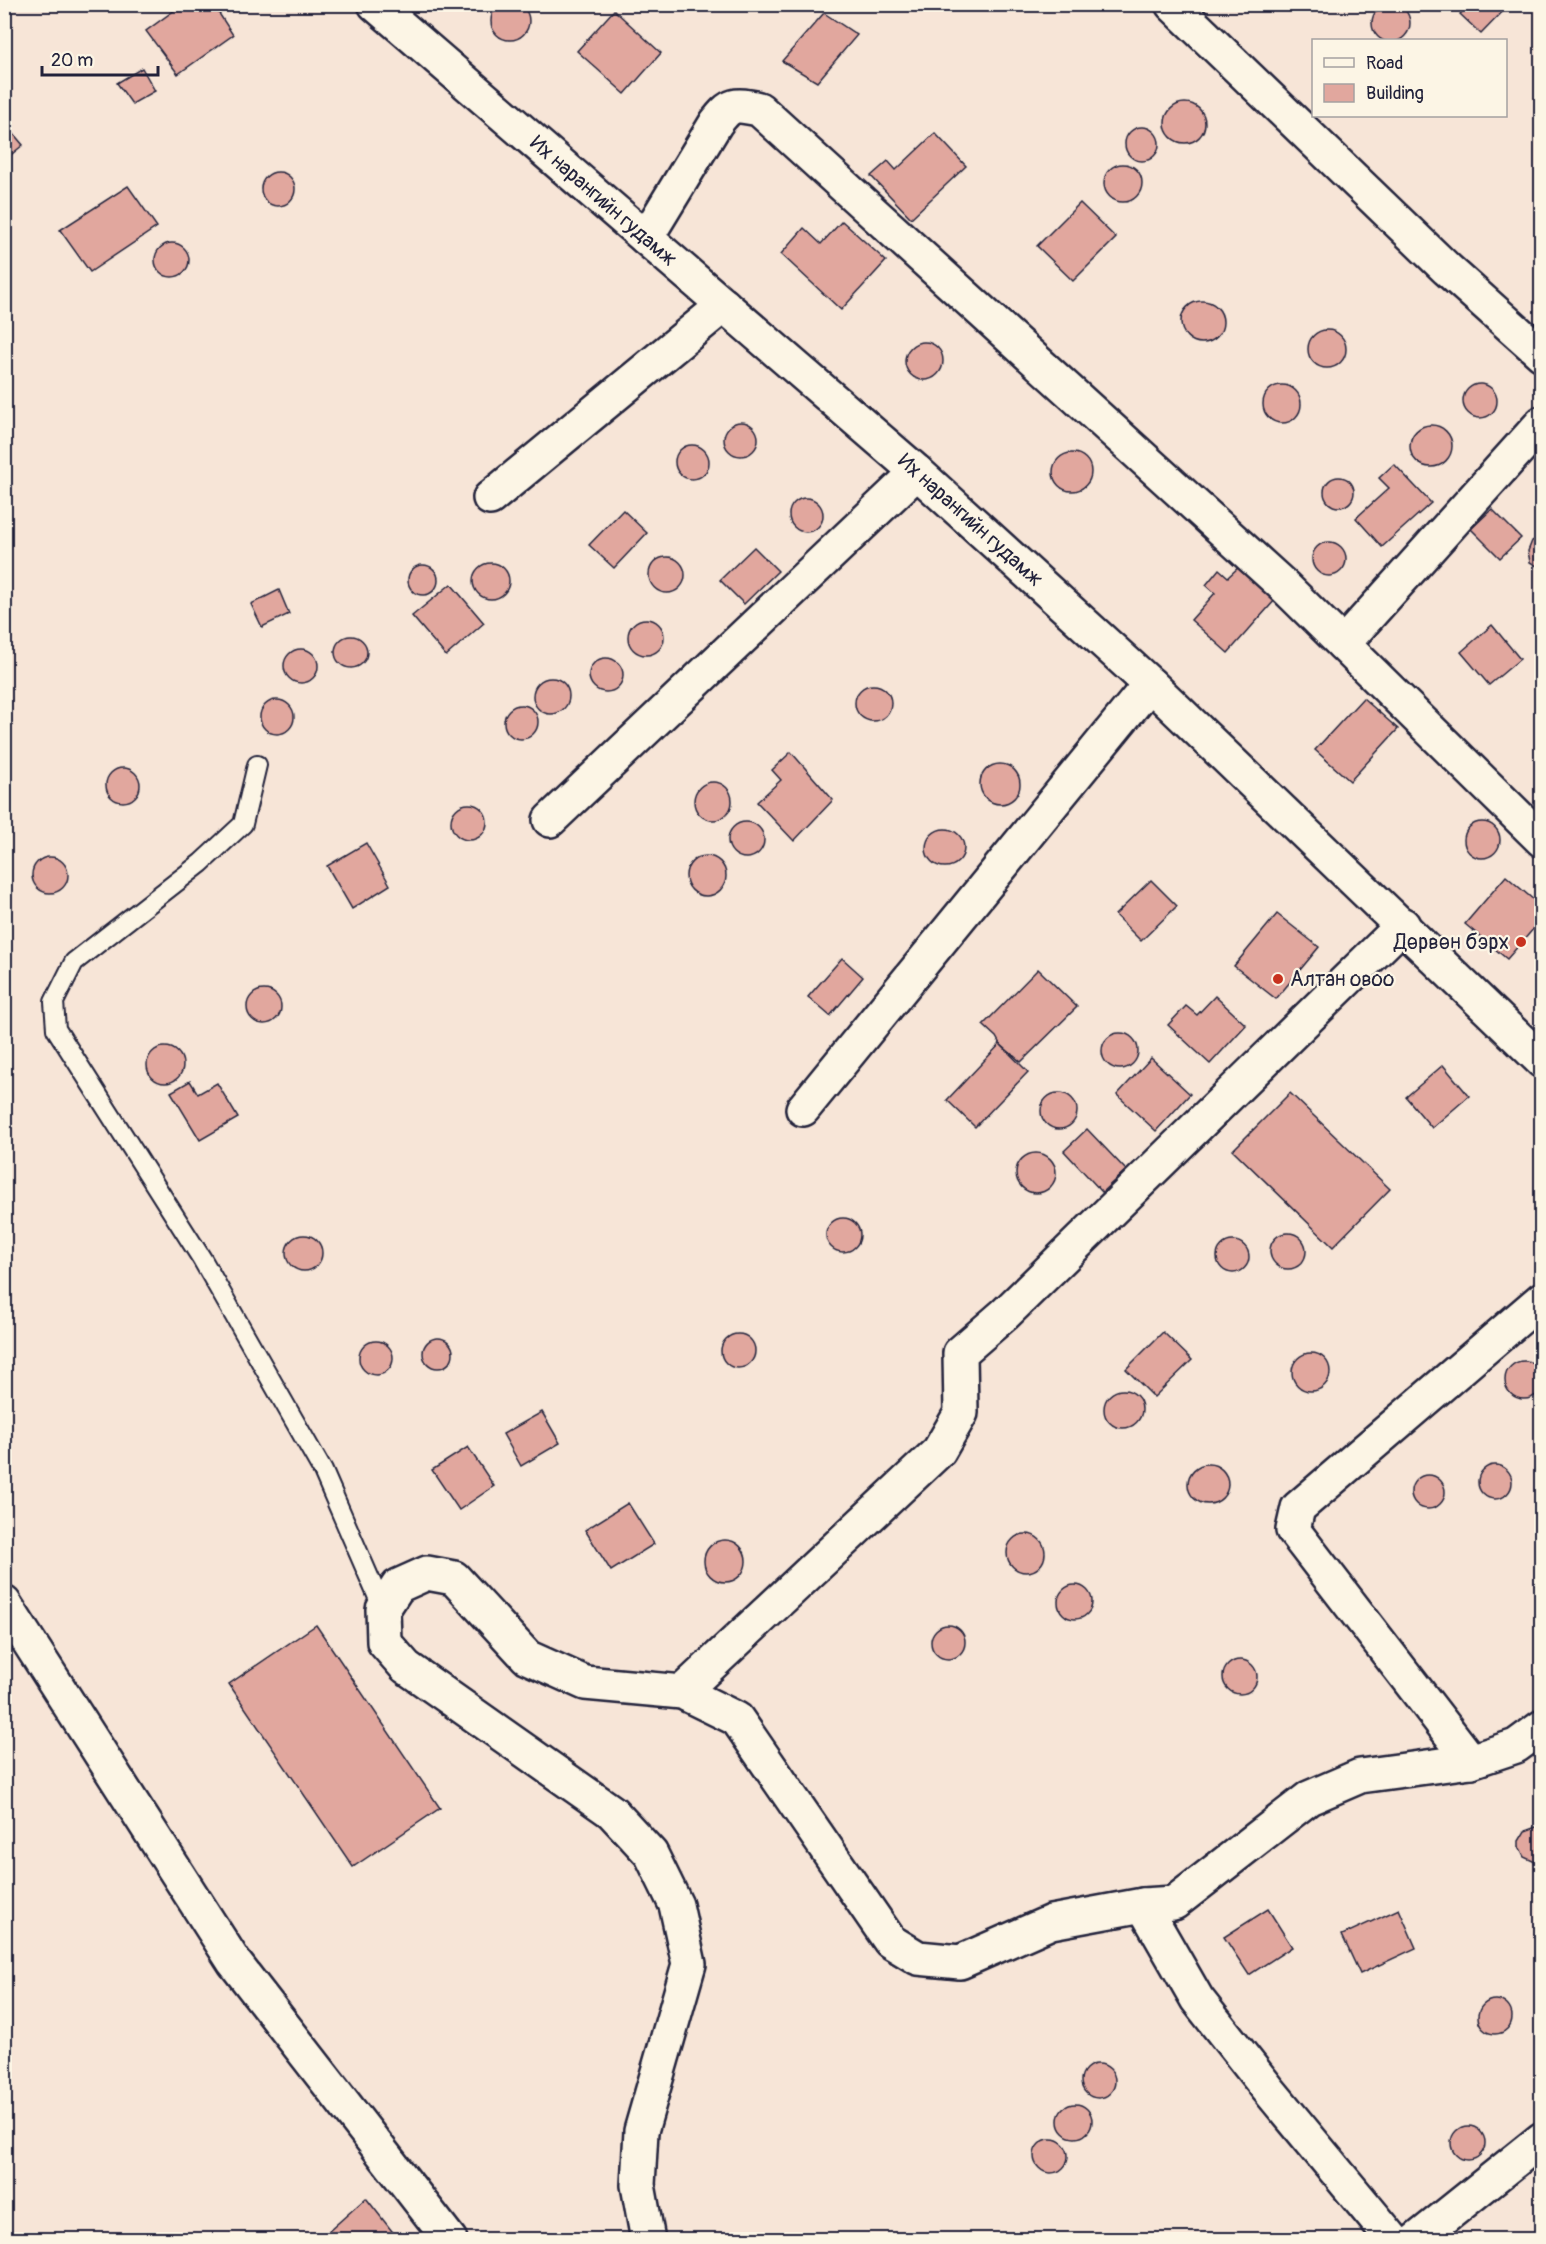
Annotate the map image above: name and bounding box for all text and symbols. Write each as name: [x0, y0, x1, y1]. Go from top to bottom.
scale bar: [42, 39, 158, 77]
legend: [1312, 39, 1507, 117]
text: 20 m: [51, 49, 93, 72]
text: Road: [1366, 52, 1403, 75]
text: Building: [1366, 82, 1424, 105]
street label: Их нарангийн гудамж: [524, 130, 682, 272]
street label: Их нарангийн гудамж: [892, 448, 1048, 592]
place label: Дөрвөн бэрх: [1393, 929, 1509, 956]
marker: Дөрвөн бэрх: [1514, 935, 1528, 949]
place label: Алтан овоо: [1290, 966, 1394, 993]
marker: Алтан овоо: [1271, 972, 1285, 986]

